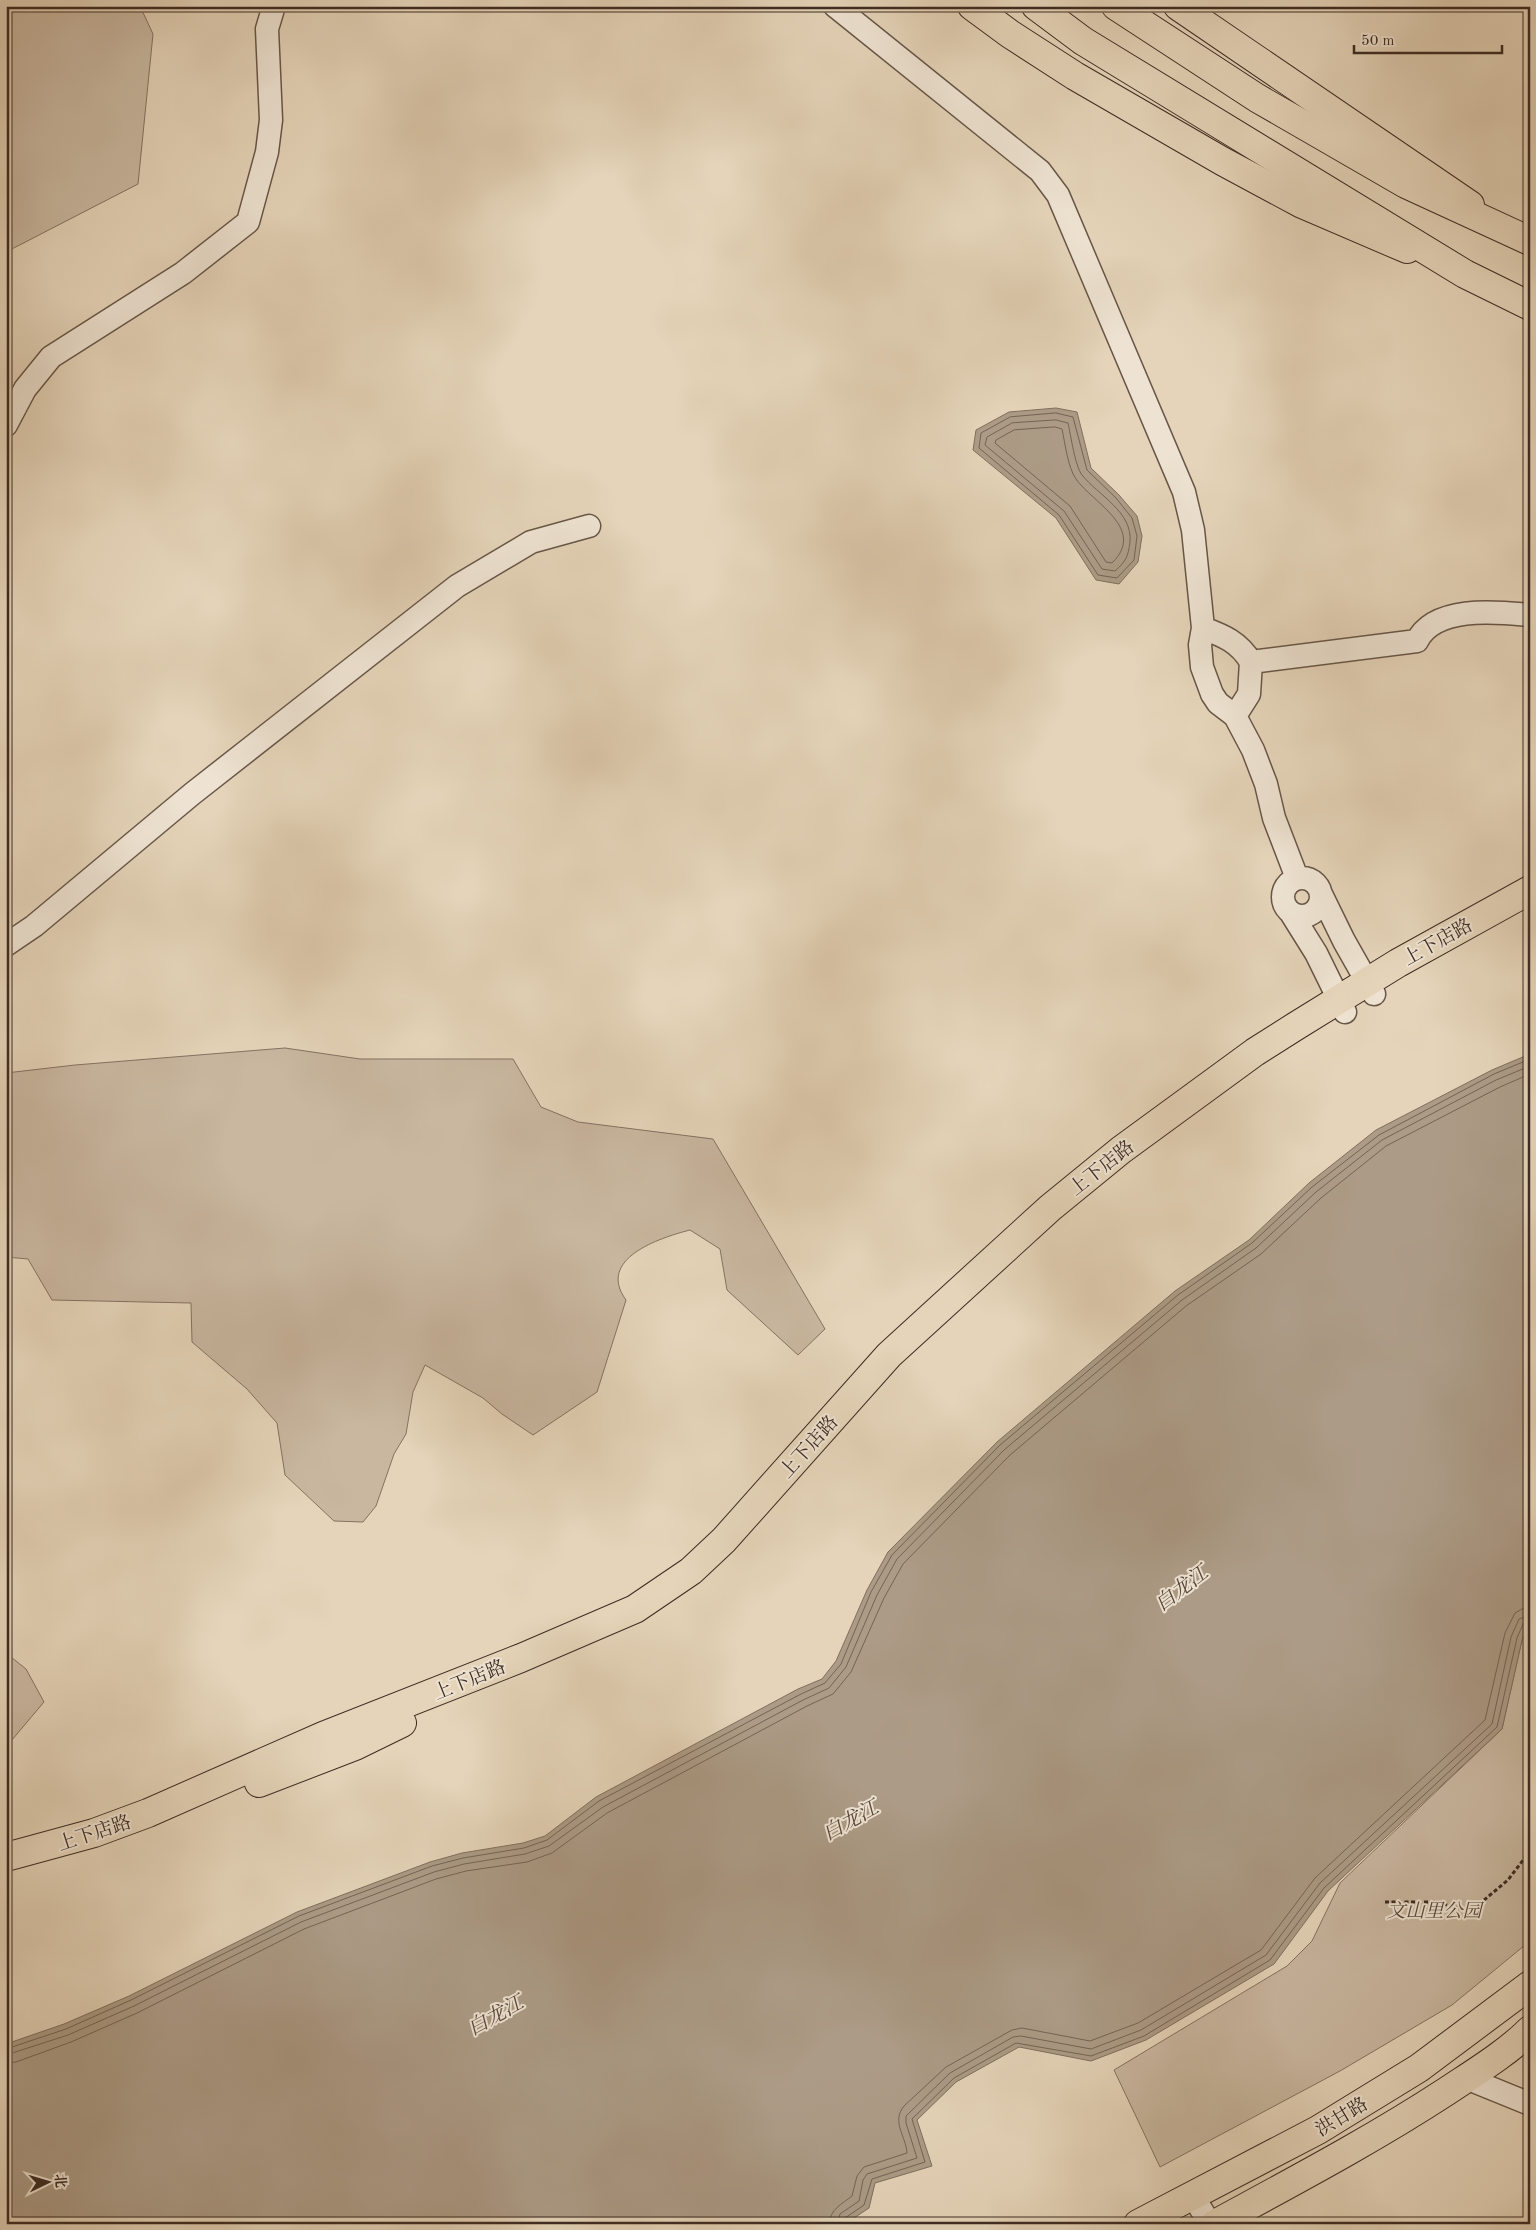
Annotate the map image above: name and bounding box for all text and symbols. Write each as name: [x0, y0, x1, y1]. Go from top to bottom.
scale bar: [1354, 22, 1501, 54]
text: 50 m: [1361, 34, 1395, 49]
street label: 上下店路: [1399, 915, 1476, 970]
street label: 上下店路: [1066, 1137, 1138, 1200]
street label: 上下店路: [776, 1412, 842, 1482]
water label: 白龙江: [1151, 1560, 1215, 1616]
street label: 上下店路: [430, 1656, 509, 1704]
water label: 白龙江: [819, 1795, 885, 1845]
street label: 上下店路: [55, 1812, 134, 1855]
park label: 文山里公园: [1386, 1901, 1484, 1922]
water label: 白龙江: [464, 1990, 530, 2040]
street label: 洪甘路: [1312, 2094, 1372, 2141]
north arrow: [22, 2158, 72, 2208]
text: 北: [52, 2173, 69, 2189]

